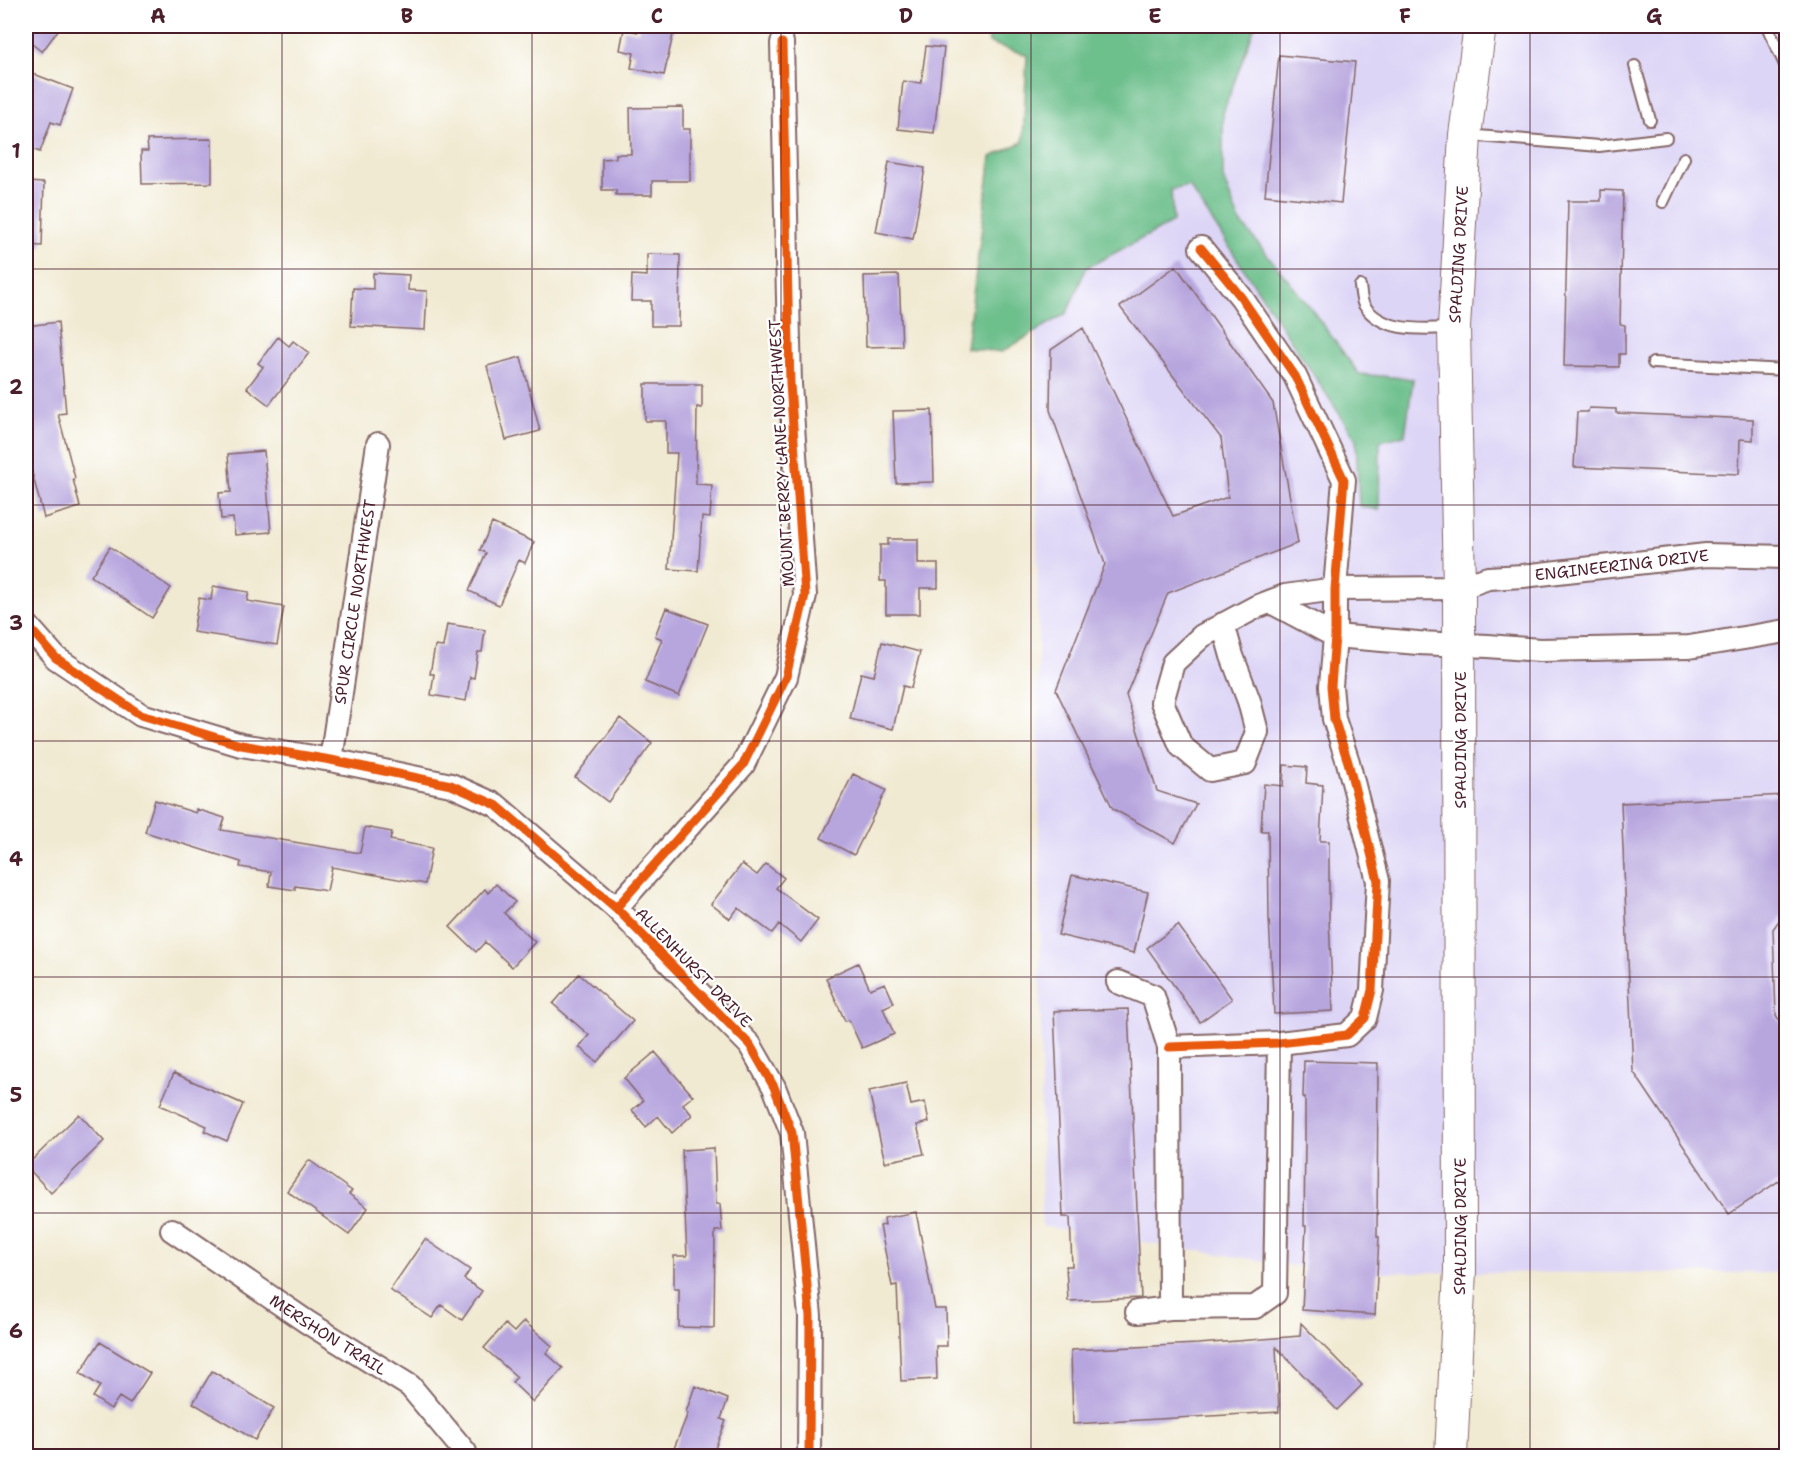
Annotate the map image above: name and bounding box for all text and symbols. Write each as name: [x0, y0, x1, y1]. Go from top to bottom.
text: A: [150, 3, 166, 29]
text: B: [401, 3, 413, 29]
text: C: [651, 3, 663, 29]
text: D: [899, 3, 913, 29]
text: E: [1148, 3, 1162, 29]
text: F: [1399, 3, 1411, 29]
text: G: [1646, 3, 1662, 29]
text: 1: [11, 138, 21, 164]
street label: SPALDING DRIVE: [1444, 185, 1473, 324]
street label: MOUNT BERRY LANE NORTHWEST: [764, 318, 799, 587]
text: 2: [9, 374, 23, 400]
street label: SPUR CIRCLE NORTHWEST: [329, 498, 381, 706]
street label: ENGINEERING DRIVE: [1534, 545, 1710, 586]
text: 3: [9, 610, 23, 636]
street label: SPALDING DRIVE: [1450, 671, 1471, 809]
text: 4: [9, 846, 23, 872]
street label: ALLENHURST DRIVE: [631, 903, 756, 1032]
text: 5: [10, 1082, 22, 1108]
street label: SPALDING DRIVE: [1449, 1157, 1471, 1296]
street label: MERSHON TRAIL: [266, 1290, 390, 1380]
text: 6: [9, 1318, 23, 1344]

